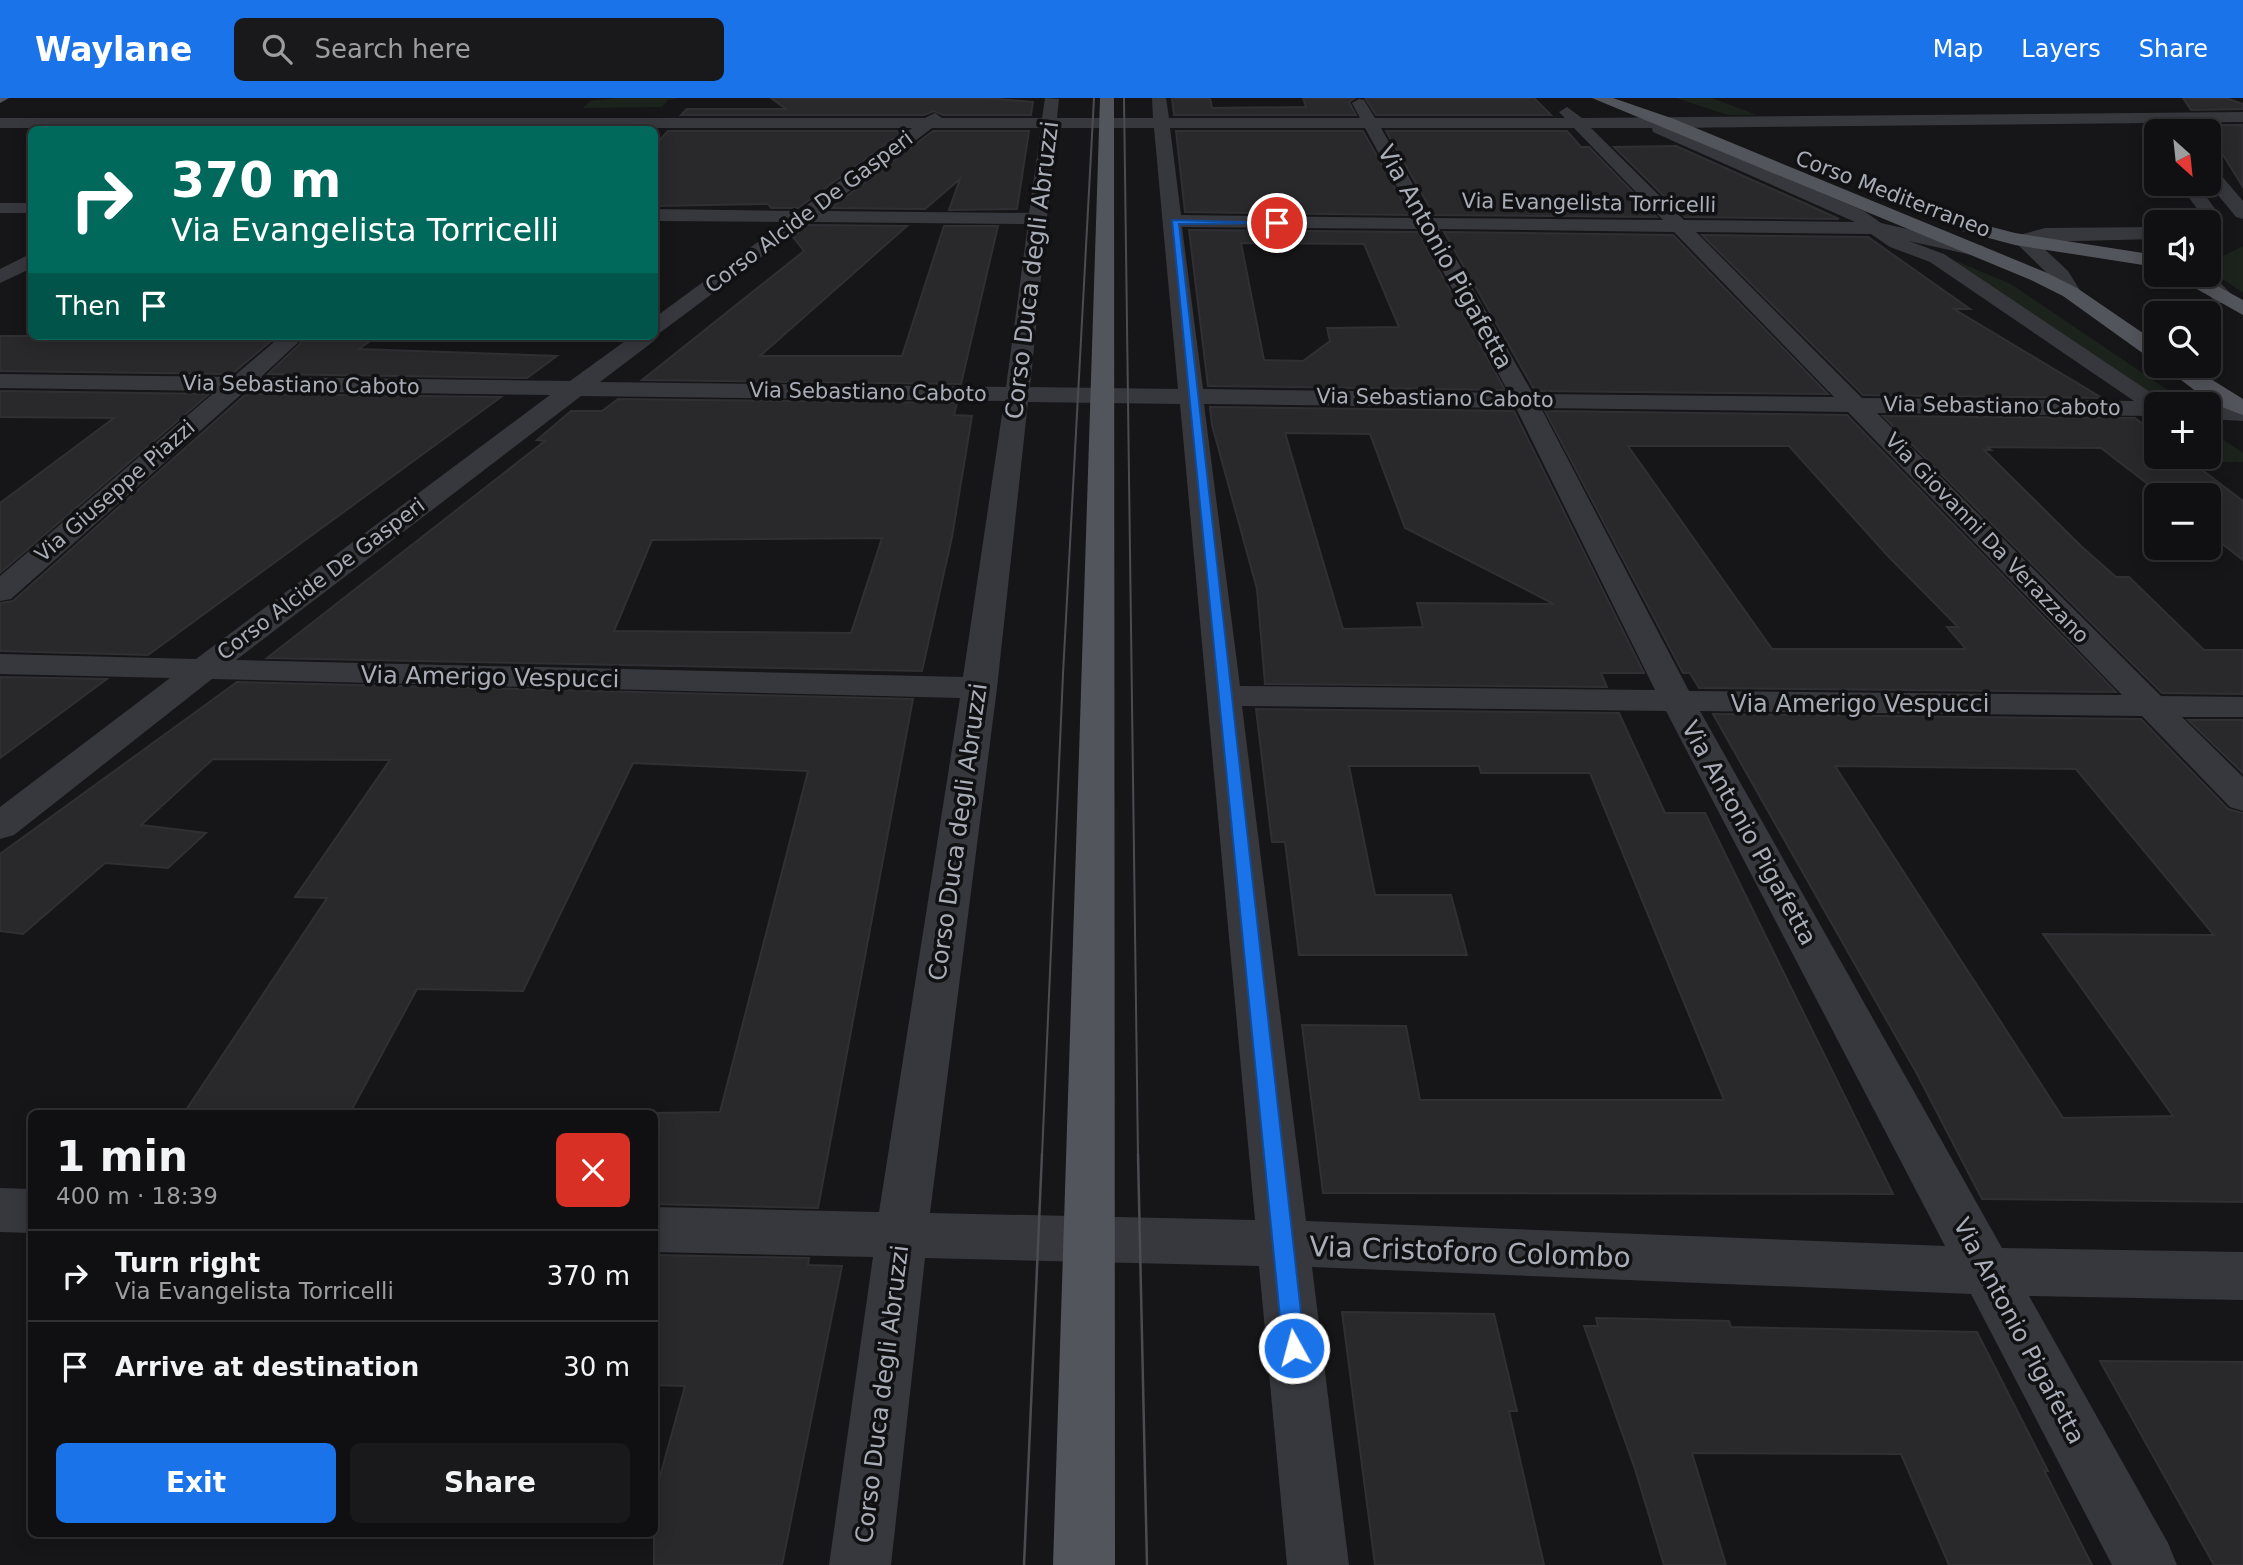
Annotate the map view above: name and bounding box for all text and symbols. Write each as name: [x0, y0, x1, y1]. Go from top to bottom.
search box: [234, 18, 724, 81]
text: Waylane: [35, 30, 192, 69]
icon: search: [258, 30, 296, 68]
text: Search here: [314, 34, 471, 64]
text: Map: [1933, 35, 1983, 63]
text: Layers: [2021, 35, 2101, 63]
text: Share: [2139, 35, 2208, 63]
street label: Corso Duca degli Abruzzi: [1000, 119, 1064, 421]
north arrow: [2144, 119, 2221, 196]
map controls: [2144, 119, 2221, 560]
street label: Corso Alcide De Gasperi: [700, 126, 918, 298]
street label: Via Antonio Pigafetta: [1372, 140, 1518, 374]
street label: Corso Mediterraneo: [1792, 146, 1994, 242]
text: 370 m: [171, 152, 341, 209]
icon: right: [56, 154, 147, 245]
street label: Via Evangelista Torricelli: [1462, 189, 1716, 217]
pin: [1247, 193, 1307, 253]
icon: arrive: [1258, 204, 1296, 242]
button: sound: [2144, 210, 2221, 287]
text: Via Evangelista Torricelli: [171, 211, 559, 249]
icon: arrive: [135, 287, 173, 325]
text: Then: [56, 291, 121, 321]
button: search: [2144, 301, 2221, 378]
street label: Via Sebastiano Caboto: [182, 371, 420, 399]
street label: Via Sebastiano Caboto: [749, 378, 987, 406]
street label: Via Sebastiano Caboto: [1316, 384, 1554, 412]
street label: Via Sebastiano Caboto: [1883, 392, 2121, 420]
button: +: [2144, 392, 2221, 469]
street label: Via Giuseppe Piazzi: [30, 415, 200, 567]
street label: Via Giovanni Da Verazzano: [1880, 428, 2094, 648]
button: −: [2144, 483, 2221, 560]
street label: Corso Alcide De Gasperi: [212, 493, 430, 665]
street label: Via Amerigo Vespucci: [360, 661, 620, 693]
street label: Corso Duca degli Abruzzi: [923, 681, 993, 983]
street label: Via Amerigo Vespucci: [1731, 690, 1989, 718]
street label: Via Antonio Pigafetta: [1676, 716, 1822, 950]
text: 1 min: [56, 1132, 188, 1181]
button: close: [556, 1133, 630, 1207]
text: 400 m · 18:39: [56, 1183, 218, 1209]
street label: Via Antonio Pigafetta: [1947, 1213, 2091, 1449]
street label: Via Cristoforo Colombo: [1309, 1230, 1631, 1274]
street label: Corso Duca degli Abruzzi: [850, 1243, 914, 1545]
text: Turn right: [115, 1248, 260, 1278]
icon: right: [56, 1257, 94, 1295]
text: 370 m: [547, 1261, 630, 1291]
text: Via Evangelista Torricelli: [115, 1278, 394, 1304]
position arrow: [1257, 1311, 1331, 1385]
icon: arrive: [56, 1348, 94, 1386]
text: Arrive at destination: [115, 1352, 419, 1382]
text: 30 m: [563, 1352, 630, 1382]
button: Exit: [56, 1443, 336, 1523]
button: Share: [350, 1443, 630, 1523]

